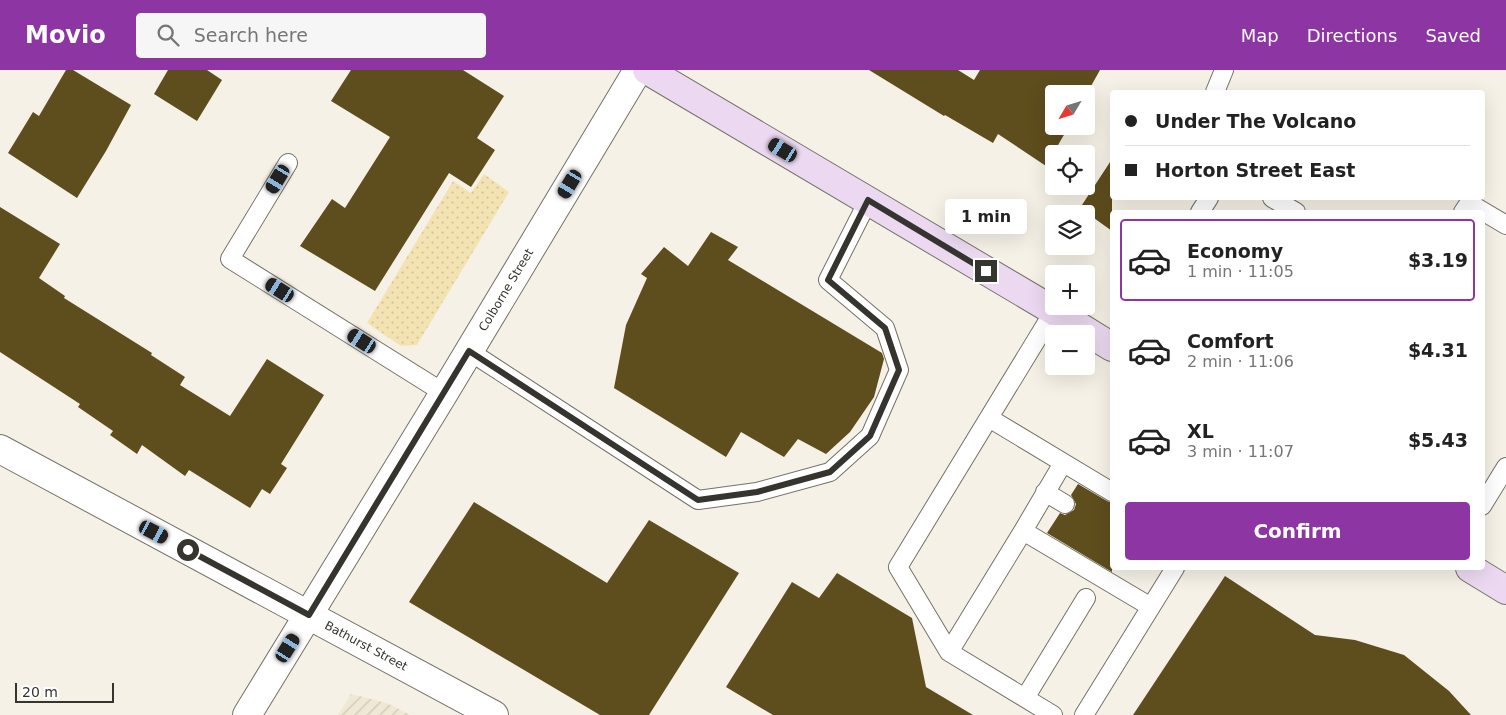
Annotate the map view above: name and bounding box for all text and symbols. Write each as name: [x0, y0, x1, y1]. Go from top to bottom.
search box: [136, 13, 486, 58]
text: Movio: [25, 21, 106, 49]
icon: search: [154, 21, 182, 49]
text: Search here: [194, 24, 308, 46]
text: Map: [1241, 25, 1279, 46]
text: Directions: [1307, 25, 1397, 46]
text: Saved: [1425, 25, 1481, 46]
north arrow: [1045, 85, 1095, 135]
map controls: [1045, 85, 1095, 375]
text: Under The Volcano: [1155, 110, 1356, 132]
car: [766, 136, 799, 164]
button: locate: [1045, 145, 1095, 195]
text: Horton Street East: [1155, 159, 1355, 181]
car: [263, 162, 292, 196]
car: [555, 167, 584, 201]
callout: 1 min: [945, 198, 1027, 234]
button: layers: [1045, 205, 1095, 255]
text: 1 min: [961, 207, 1011, 226]
icon: car: [1127, 238, 1172, 283]
text: Economy: [1187, 240, 1283, 262]
street label: Colborne Street: [476, 246, 536, 334]
text: $3.19: [1408, 249, 1468, 271]
route end: [975, 260, 997, 282]
text: 1 min · 11:05: [1187, 262, 1294, 281]
button: +: [1045, 265, 1095, 315]
car: [263, 276, 296, 304]
button: −: [1045, 325, 1095, 375]
car: [345, 327, 378, 355]
icon: car: [1127, 328, 1172, 373]
text: Comfort: [1187, 330, 1274, 352]
text: $4.31: [1408, 339, 1468, 361]
text: 2 min · 11:06: [1187, 352, 1294, 371]
icon: car: [1127, 418, 1172, 463]
text: XL: [1187, 420, 1214, 442]
text: $5.43: [1408, 429, 1468, 451]
text: 3 min · 11:07: [1187, 442, 1294, 461]
button: Confirm: [1125, 502, 1470, 560]
car: [137, 518, 170, 546]
route start: [177, 539, 199, 561]
street label: Bathurst Street: [322, 618, 410, 674]
car: [273, 631, 302, 665]
scale bar: [15, 680, 114, 703]
text: 20 m: [22, 684, 58, 700]

